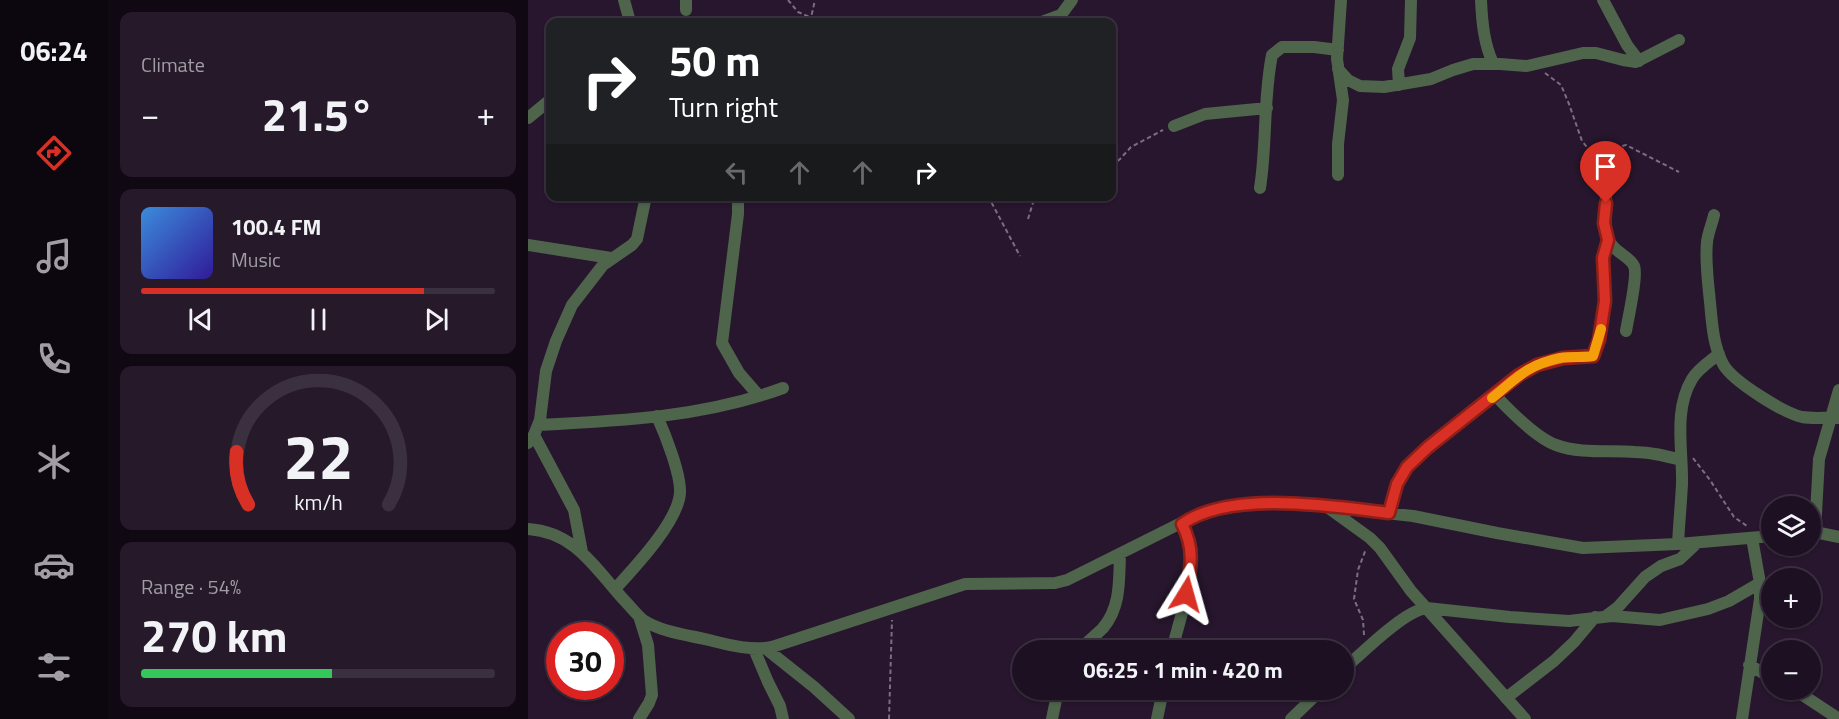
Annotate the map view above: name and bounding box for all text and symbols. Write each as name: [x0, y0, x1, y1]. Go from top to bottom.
text: 50 m: [669, 28, 761, 92]
text: 06:24: [20, 30, 88, 71]
icon: right: [570, 42, 648, 120]
text: Climate: [141, 49, 205, 80]
text: 21.5°: [262, 80, 374, 148]
text: Turn right: [669, 86, 778, 127]
text: −: [141, 89, 159, 139]
text: +: [477, 89, 495, 139]
icon: directions: [33, 132, 75, 174]
pin: [1580, 141, 1631, 203]
icon: arrive: [1589, 150, 1622, 183]
icon: left: [720, 156, 753, 189]
icon: ahead: [783, 156, 816, 189]
icon: ahead: [846, 156, 879, 189]
icon: right: [909, 156, 942, 189]
text: 100.4 FM: [231, 210, 321, 244]
icon: music: [33, 235, 75, 277]
text: Music: [231, 244, 281, 275]
icon: previous: [184, 303, 217, 336]
icon: pause: [302, 303, 335, 336]
icon: next: [420, 303, 453, 336]
icon: phone: [33, 338, 75, 380]
text: 22: [283, 408, 353, 503]
icon: climate: [33, 441, 75, 483]
text: km/h: [294, 486, 342, 518]
map controls: [1761, 496, 1821, 700]
button: layers: [1761, 496, 1821, 556]
icon: car: [33, 544, 75, 586]
position arrow: [1154, 562, 1218, 626]
button: +: [1761, 568, 1821, 628]
text: Range · 54%: [141, 571, 241, 602]
text: 270 km: [141, 601, 287, 669]
speed limit sign: 30: [546, 622, 624, 700]
button: −: [1761, 640, 1821, 700]
icon: filters: [33, 646, 75, 688]
text: 06:25 · 1 min · 420 m: [1083, 653, 1283, 687]

